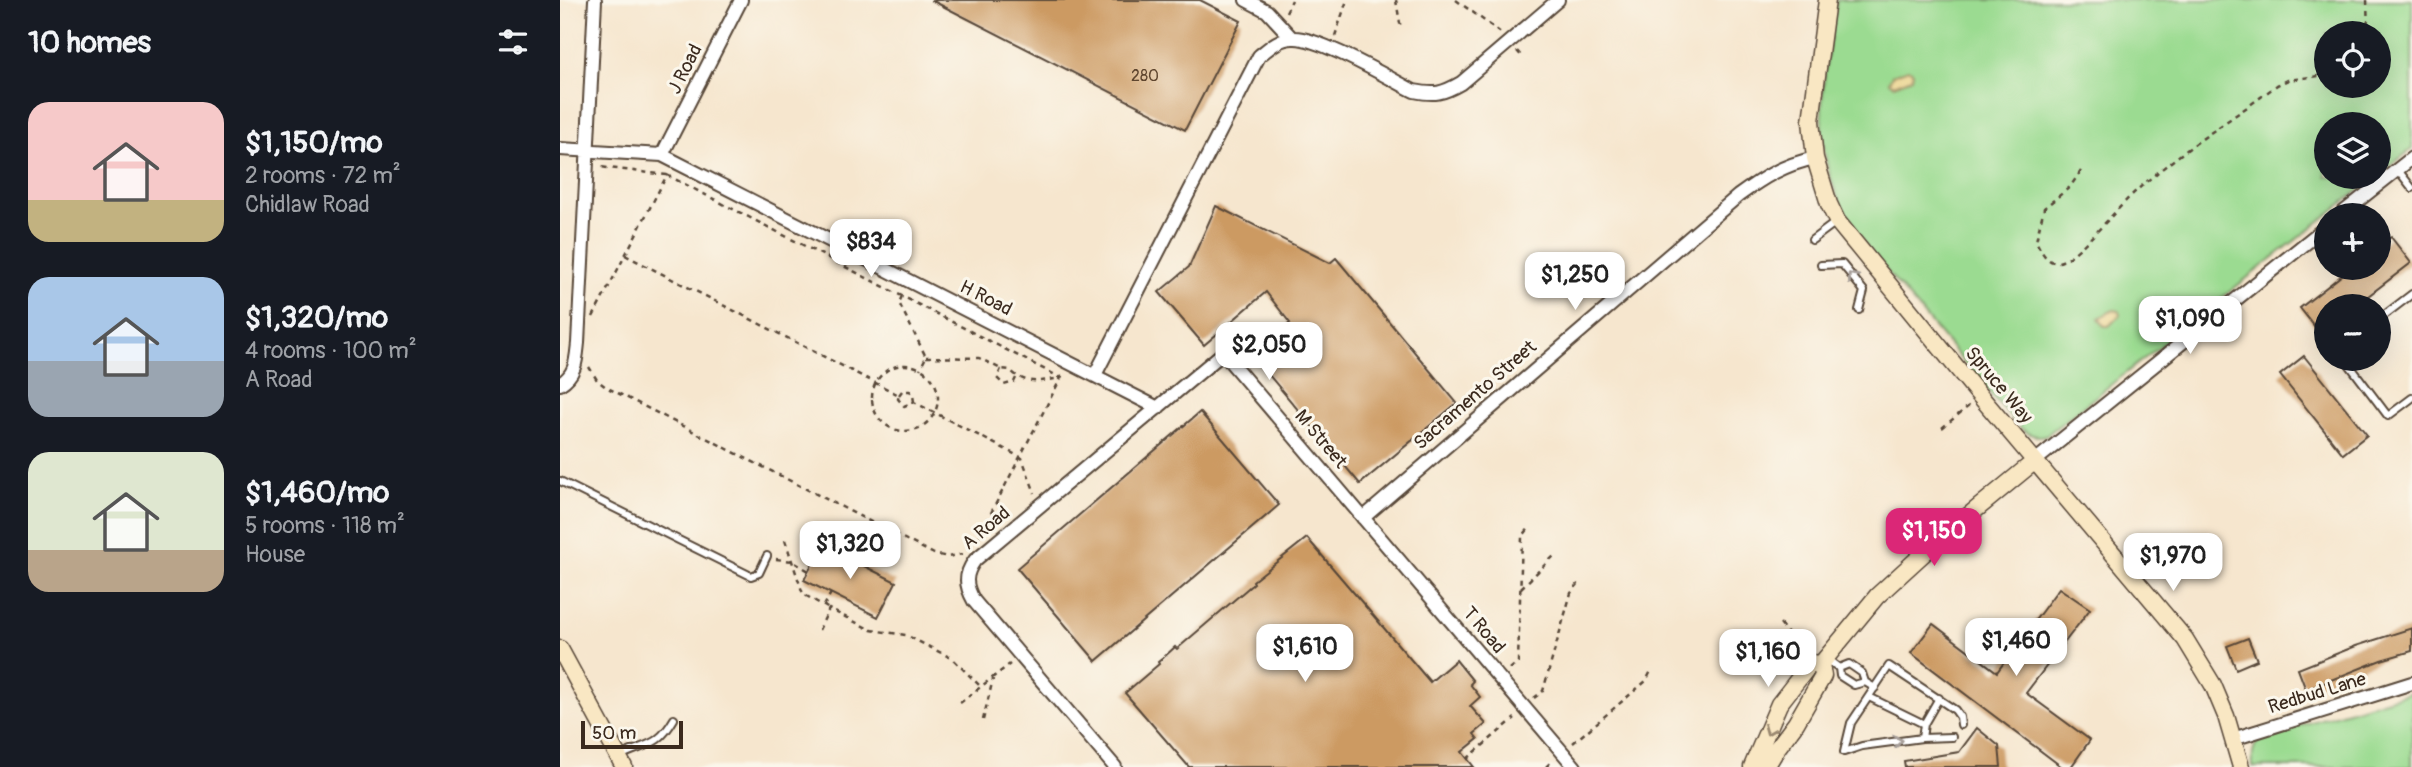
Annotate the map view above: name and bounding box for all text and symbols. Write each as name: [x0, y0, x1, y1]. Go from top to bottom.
map controls: [2314, 21, 2391, 371]
button: locate: [2314, 21, 2391, 98]
icon: filters: [494, 23, 532, 61]
text: 10 homes: [28, 24, 151, 61]
street label: J Road: [662, 40, 708, 98]
house number: 280: [1131, 66, 1159, 86]
button: layers: [2314, 112, 2391, 189]
text: $1,150/mo: [245, 124, 383, 161]
icon: home: [84, 130, 168, 214]
text: 2 rooms · 72 m²: [245, 161, 401, 190]
text: Chidlaw Road: [245, 190, 370, 219]
button: +: [2314, 203, 2391, 280]
pin: $834: [830, 219, 912, 279]
text: $834: [846, 227, 896, 256]
pin: $1,250: [1518, 252, 1632, 312]
text: $1,250: [1541, 260, 1609, 289]
one-way arrow: [1848, 273, 1861, 285]
street label: H Road: [956, 275, 1016, 321]
button: −: [2314, 294, 2391, 371]
pin: $1,090: [2133, 296, 2247, 356]
text: $1,320/mo: [245, 299, 388, 336]
text: $1,090: [2155, 304, 2225, 333]
icon: home: [84, 305, 168, 389]
pin: $2,050: [1212, 322, 1326, 382]
text: $2,050: [1231, 330, 1307, 359]
street label: Sacramento Street: [1409, 335, 1542, 455]
text: 4 rooms · 100 m²: [245, 336, 417, 365]
street label: Spruce Way: [1960, 342, 2038, 428]
text: A Road: [245, 365, 313, 394]
street label: M Street: [1290, 405, 1353, 474]
text: $1,460/mo: [245, 474, 389, 511]
icon: home: [84, 480, 168, 564]
street label: A Road: [957, 501, 1015, 555]
pin: $1,150: [1877, 508, 1991, 568]
text: 5 rooms · 118 m²: [245, 511, 405, 540]
text: $1,150: [1902, 516, 1966, 545]
pin: $1,320: [793, 522, 907, 581]
text: $1,320: [816, 529, 884, 558]
pin: $1,970: [2116, 534, 2230, 593]
text: House: [245, 540, 305, 569]
text: $1,970: [2139, 541, 2207, 570]
street label: T Road: [1457, 602, 1511, 658]
pin: $1,460: [1959, 618, 2073, 678]
pin: $1,610: [1248, 624, 1362, 684]
text: $1,460: [1981, 626, 2051, 655]
pin: $1,160: [1711, 630, 1825, 689]
text: $1,610: [1272, 632, 1338, 661]
text: $1,160: [1735, 637, 1801, 666]
street label: Redbud Lane: [2265, 667, 2369, 719]
scale bar: [581, 718, 682, 750]
text: 50 m: [592, 721, 636, 745]
one-way arrow: [1763, 723, 1777, 735]
one-way arrow: [1892, 734, 1903, 749]

